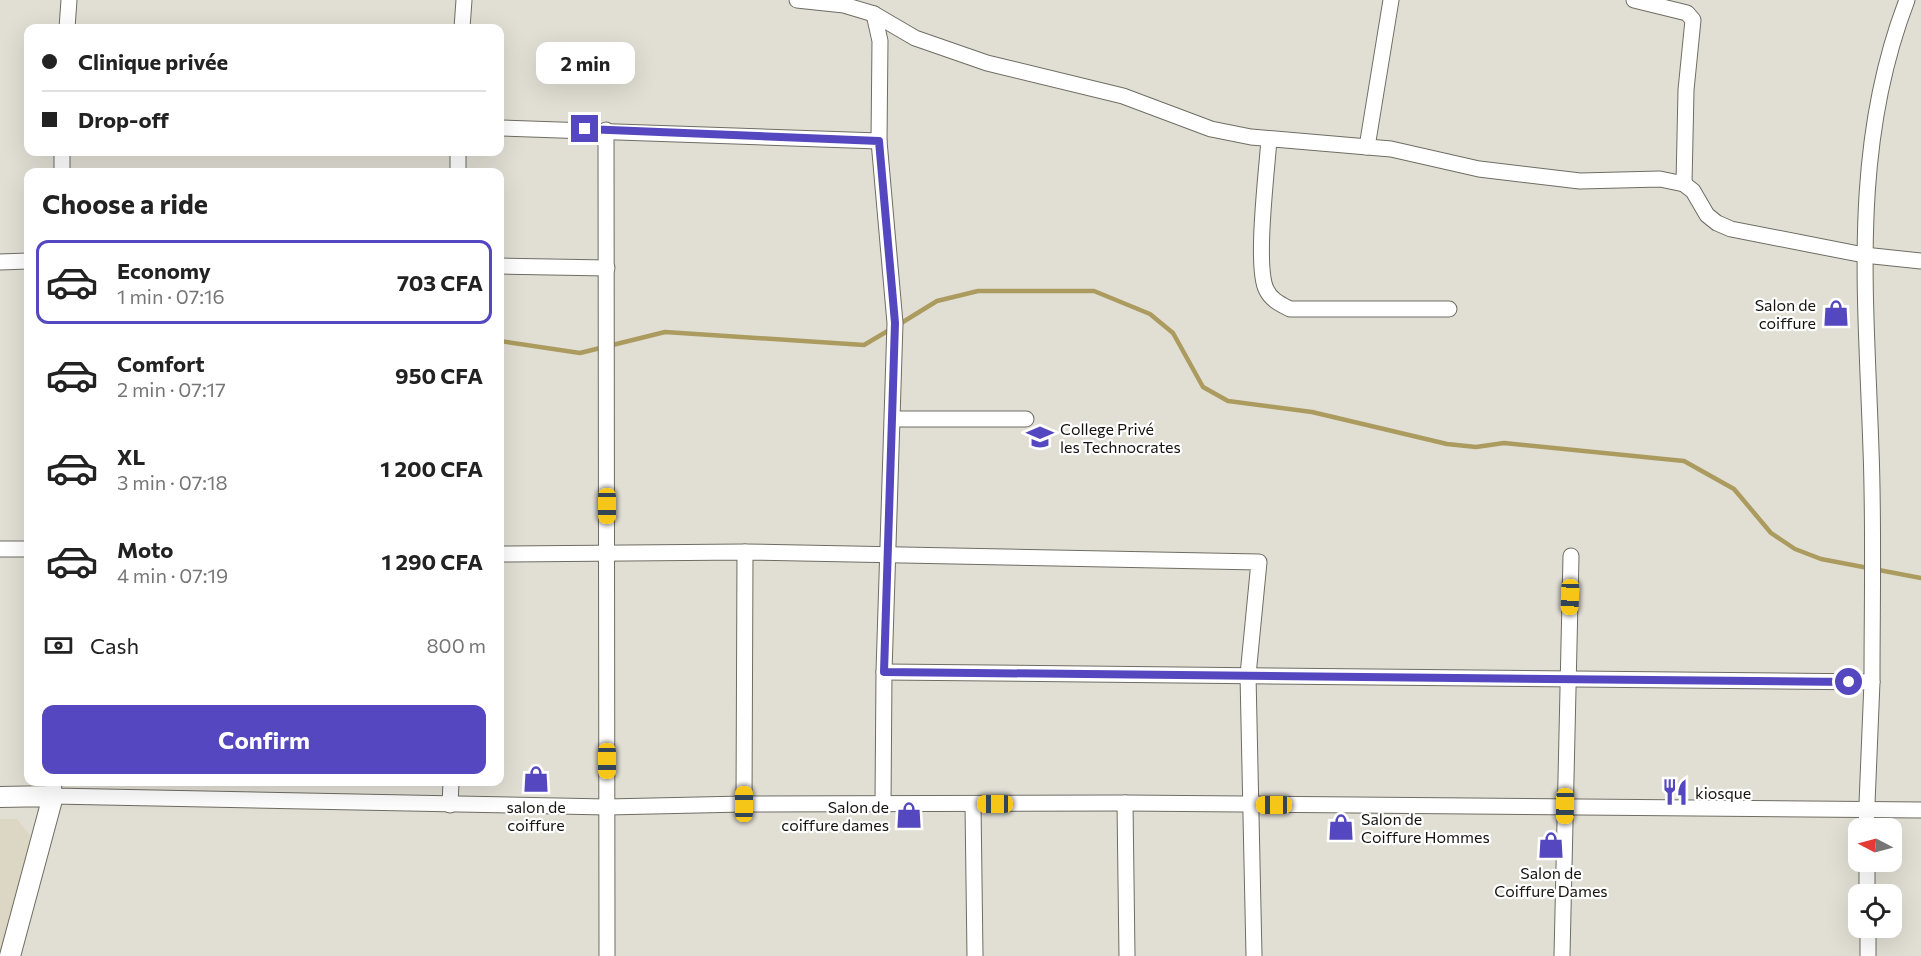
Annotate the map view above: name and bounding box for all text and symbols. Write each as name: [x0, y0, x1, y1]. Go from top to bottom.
callout: 2 min: [536, 42, 634, 84]
text: Clinique privée: [78, 48, 228, 75]
text: 2 min: [561, 51, 610, 75]
text: Drop-off: [78, 106, 169, 133]
route end: [571, 115, 598, 142]
text: Choose a ride: [42, 187, 208, 220]
icon: car: [45, 255, 99, 309]
text: Economy: [117, 257, 211, 284]
text: 703 CFA: [397, 269, 483, 296]
text: 1 min · 07:16: [117, 284, 225, 308]
place label: Salon de coiffure: [1755, 295, 1816, 332]
shop icon: Salon de coiffure: [1821, 298, 1851, 328]
icon: car: [45, 348, 99, 402]
text: Comfort: [117, 350, 205, 377]
text: 950 CFA: [395, 362, 483, 389]
text: 2 min · 07:17: [117, 377, 226, 401]
place label: College Privé les Technocrates: [1060, 419, 1181, 456]
school or university icon: College Privé les Technocrates: [1025, 422, 1055, 452]
icon: car: [45, 441, 99, 495]
text: XL: [117, 443, 145, 470]
text: 1 200 CFA: [380, 455, 483, 482]
text: 3 min · 07:18: [117, 470, 228, 494]
car: [598, 488, 616, 524]
icon: car: [45, 534, 99, 588]
text: Moto: [117, 536, 173, 563]
text: 1 290 CFA: [381, 548, 483, 575]
text: 4 min · 07:19: [117, 563, 228, 587]
car: [1560, 579, 1580, 615]
icon: cash: [42, 629, 75, 662]
text: Cash: [90, 632, 139, 659]
text: 800 m: [426, 633, 486, 657]
route start: [1835, 668, 1862, 695]
button: Confirm: [42, 705, 486, 774]
car: [598, 743, 616, 779]
shop icon: salon de coiffure: [521, 764, 551, 794]
restaurant icon: kiosque: [1660, 777, 1690, 807]
place label: kiosque: [1695, 783, 1751, 802]
car: [735, 786, 753, 822]
car: [1556, 788, 1574, 824]
car: [977, 795, 1013, 813]
car: [1256, 796, 1292, 814]
place label: salon de coiffure: [506, 797, 566, 834]
place label: Salon de coiffure dames: [781, 797, 889, 834]
shop icon: Salon de coiffure dames: [894, 800, 924, 830]
place label: Salon de Coiffure Hommes: [1361, 809, 1490, 846]
shop icon: Salon de Coiffure Hommes: [1326, 812, 1356, 842]
north arrow: [1848, 818, 1902, 872]
map controls: [1848, 818, 1902, 938]
shop icon: Salon de Coiffure Dames: [1536, 830, 1566, 860]
place label: Salon de Coiffure Dames: [1494, 863, 1608, 900]
button: locate: [1848, 884, 1902, 938]

